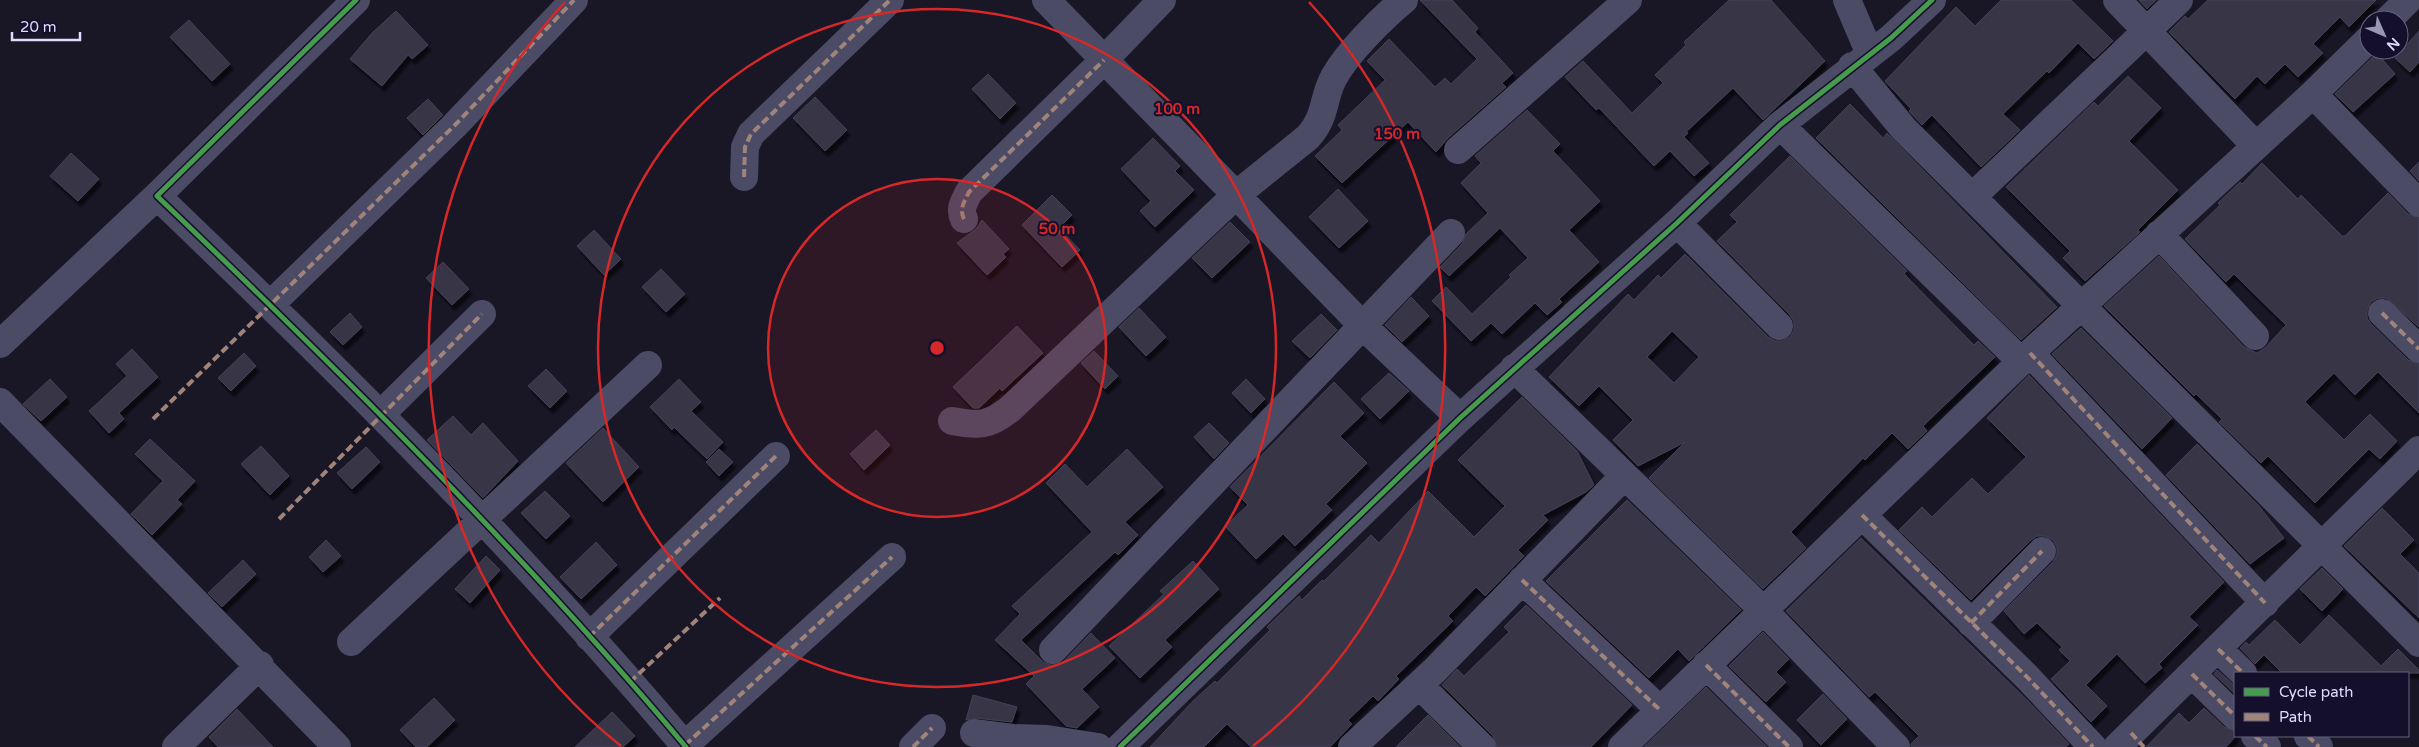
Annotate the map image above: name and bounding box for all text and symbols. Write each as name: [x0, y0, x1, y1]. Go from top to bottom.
scale bar: [12, 10, 80, 42]
north arrow: [2359, 10, 2409, 60]
text: 20 m: [20, 18, 57, 36]
text: N: [2383, 34, 2403, 54]
text: 100 m: [1154, 100, 1200, 118]
text: 150 m: [1374, 125, 1420, 143]
text: 50 m: [1039, 220, 1075, 238]
centre of rings: [928, 339, 946, 357]
legend: [2234, 672, 2409, 737]
text: Cycle path: [2279, 683, 2353, 701]
text: Path: [2279, 708, 2312, 726]

